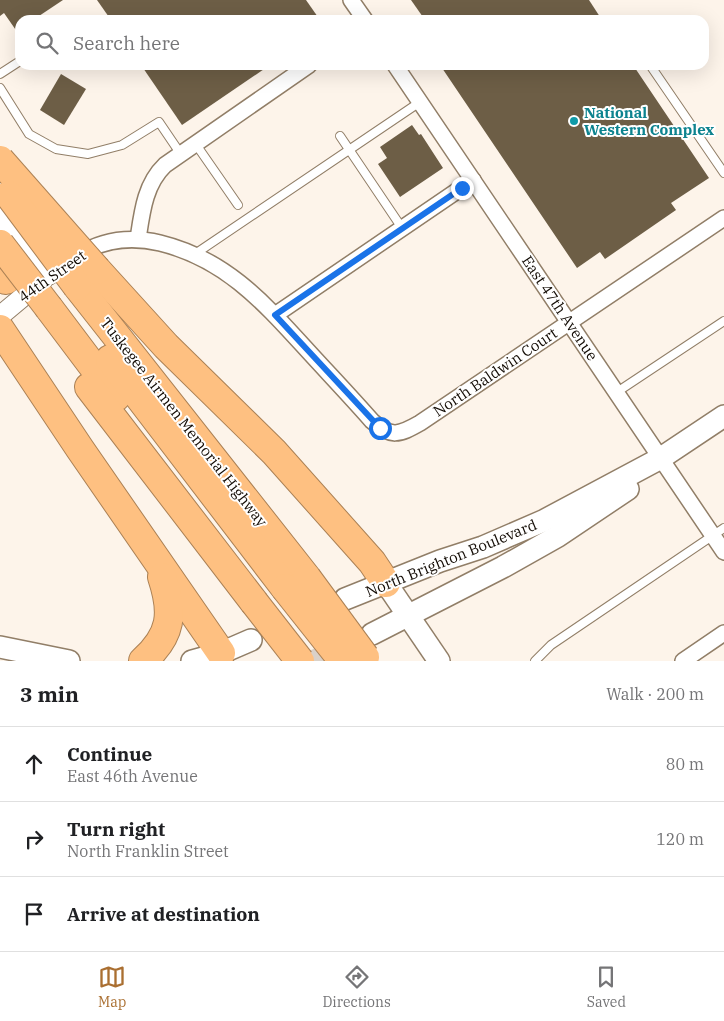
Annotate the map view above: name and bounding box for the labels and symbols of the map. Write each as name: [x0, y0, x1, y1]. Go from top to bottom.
place label: National Western Complex: [584, 103, 714, 139]
marker: National Western Complex: [568, 115, 580, 127]
route end: [451, 177, 474, 200]
street label: 44th Street: [14, 246, 90, 306]
street label: East 47th Avenue: [518, 252, 602, 364]
street label: Tuskegee Airmen Memorial Highway: [96, 314, 272, 530]
street label: North Baldwin Court: [429, 323, 561, 421]
route start: [369, 417, 392, 440]
street label: North Brighton Boulevard: [363, 515, 539, 601]

